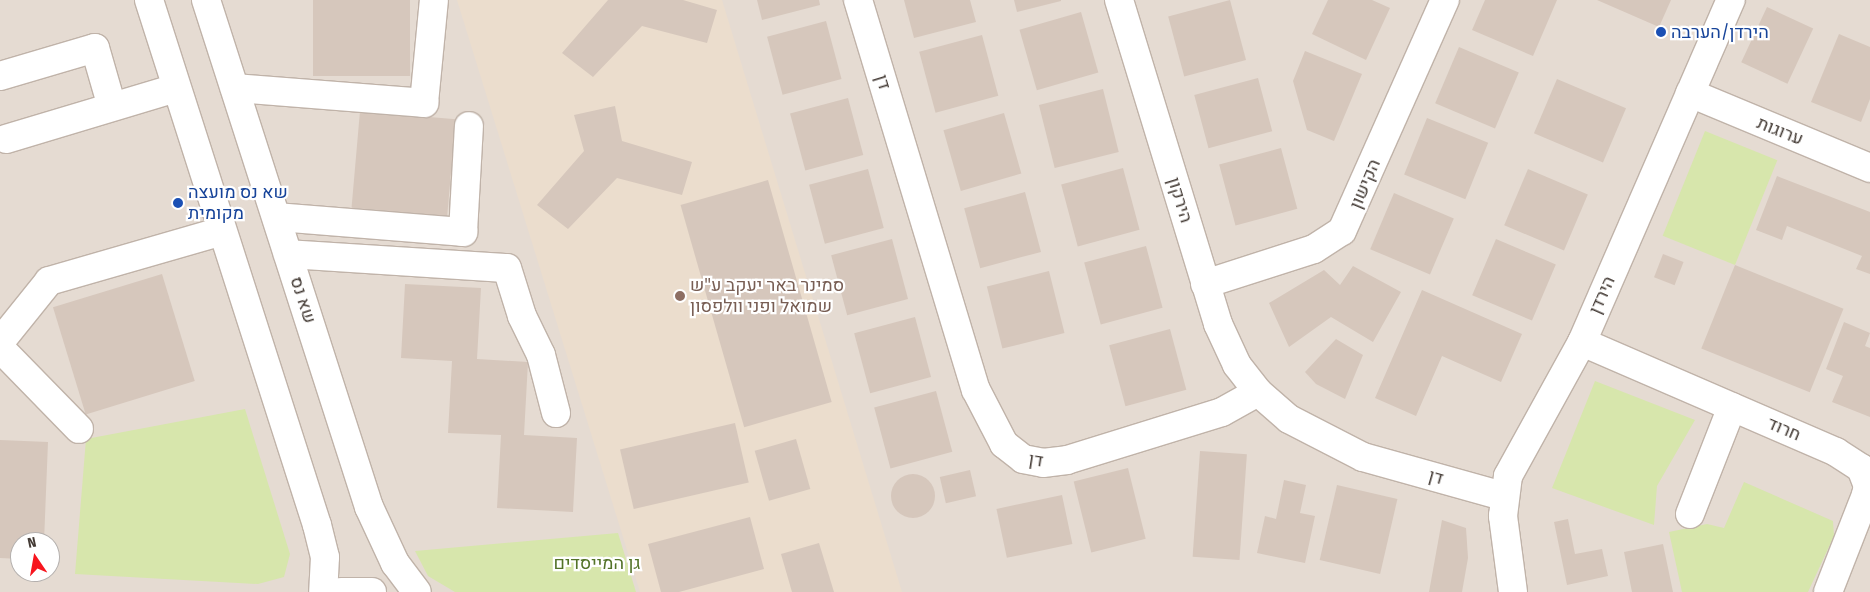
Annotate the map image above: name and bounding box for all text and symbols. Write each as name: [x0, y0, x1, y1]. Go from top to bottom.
place label: הירדן/הערבה: [1671, 21, 1769, 43]
marker: הירדן/הערבה: [1655, 26, 1667, 38]
street label: דן: [871, 72, 895, 92]
street label: ערוגות: [1754, 112, 1806, 150]
street label: הקישון: [1345, 156, 1385, 212]
street label: הירקון: [1163, 175, 1197, 225]
place label: שא נס מועצה מקומית: [188, 182, 288, 224]
marker: שא נס מועצה מקומית: [172, 197, 184, 209]
street label: הירדן: [1584, 273, 1620, 317]
street label: שא נס: [285, 274, 321, 326]
place label: סמינר באר יעקב ע"ש שמואל ופני וולפסון: [690, 275, 844, 318]
marker: סמינר באר יעקב ע"ש שמואל ופני וולפסון: [674, 290, 686, 302]
street label: חרוד: [1764, 412, 1804, 446]
street label: דן: [1027, 448, 1045, 472]
street label: דן: [1426, 465, 1446, 489]
north arrow: [10, 532, 60, 582]
text: N: [26, 534, 38, 552]
park label: גן המייסדים: [554, 552, 640, 574]

